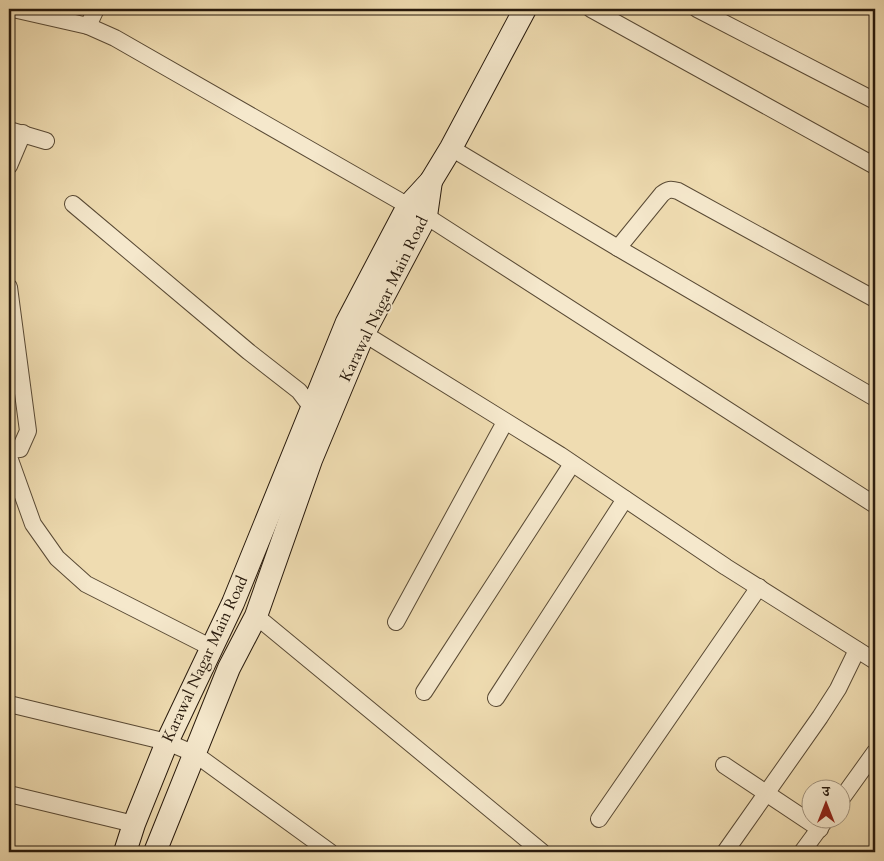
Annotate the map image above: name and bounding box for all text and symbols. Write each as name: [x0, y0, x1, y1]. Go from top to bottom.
street label: Karawal Nagar Main Road: [334, 212, 434, 385]
street label: Karawal Nagar Main Road: [157, 572, 253, 746]
north arrow: [802, 778, 852, 828]
text: उ: [821, 782, 830, 801]

